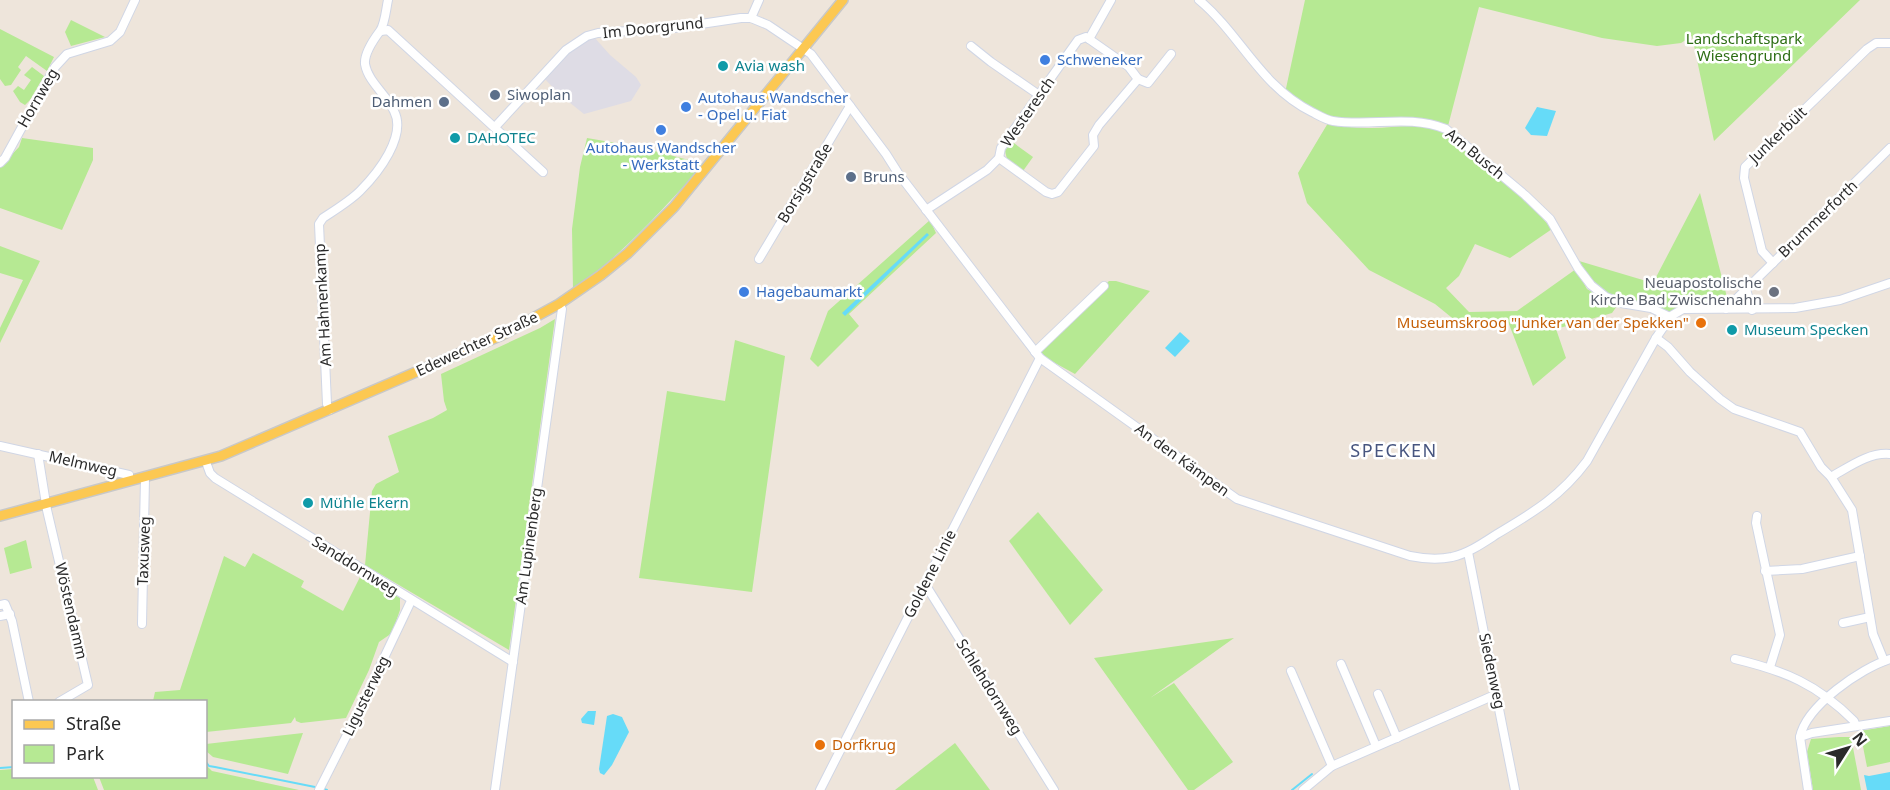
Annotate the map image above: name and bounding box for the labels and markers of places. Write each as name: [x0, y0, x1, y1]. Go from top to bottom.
place label: Schweneker: [1057, 49, 1142, 69]
marker: Schweneker: [1038, 53, 1052, 67]
place label: Avia wash: [735, 55, 805, 75]
marker: Avia wash: [716, 59, 730, 73]
place label: Siwoplan: [507, 84, 571, 104]
place label: Autohaus Wandscher - Opel u. Fiat: [698, 87, 848, 124]
marker: Siwoplan: [488, 88, 502, 102]
place label: Dahmen: [372, 91, 432, 111]
marker: Dahmen: [437, 95, 451, 109]
marker: Autohaus Wandscher - Opel u. Fiat: [679, 100, 693, 114]
marker: Autohaus Wandscher - Werkstatt: [654, 123, 668, 137]
place label: DAHOTEC: [467, 127, 536, 147]
marker: DAHOTEC: [448, 131, 462, 145]
place label: Autohaus Wandscher - Werkstatt: [586, 137, 736, 174]
place label: Bruns: [863, 166, 905, 186]
marker: Bruns: [844, 170, 858, 184]
place label: Neuapostolische Kirche Bad Zwischenahn: [1590, 272, 1762, 309]
place label: Hagebaumarkt: [756, 281, 863, 301]
marker: Hagebaumarkt: [737, 285, 751, 299]
marker: Neuapostolische Kirche Bad Zwischenahn: [1767, 285, 1781, 299]
place label: Museumskroog "Junker van der Spekken": [1397, 312, 1689, 332]
marker: Museumskroog "Junker van der Spekken": [1694, 316, 1708, 330]
place label: Museum Specken: [1744, 319, 1869, 339]
marker: Museum Specken: [1725, 323, 1739, 337]
place label: Mühle Ekern: [320, 492, 409, 512]
marker: Mühle Ekern: [301, 496, 315, 510]
place label: Dorfkrug: [832, 734, 896, 754]
marker: Dorfkrug: [813, 738, 827, 752]

